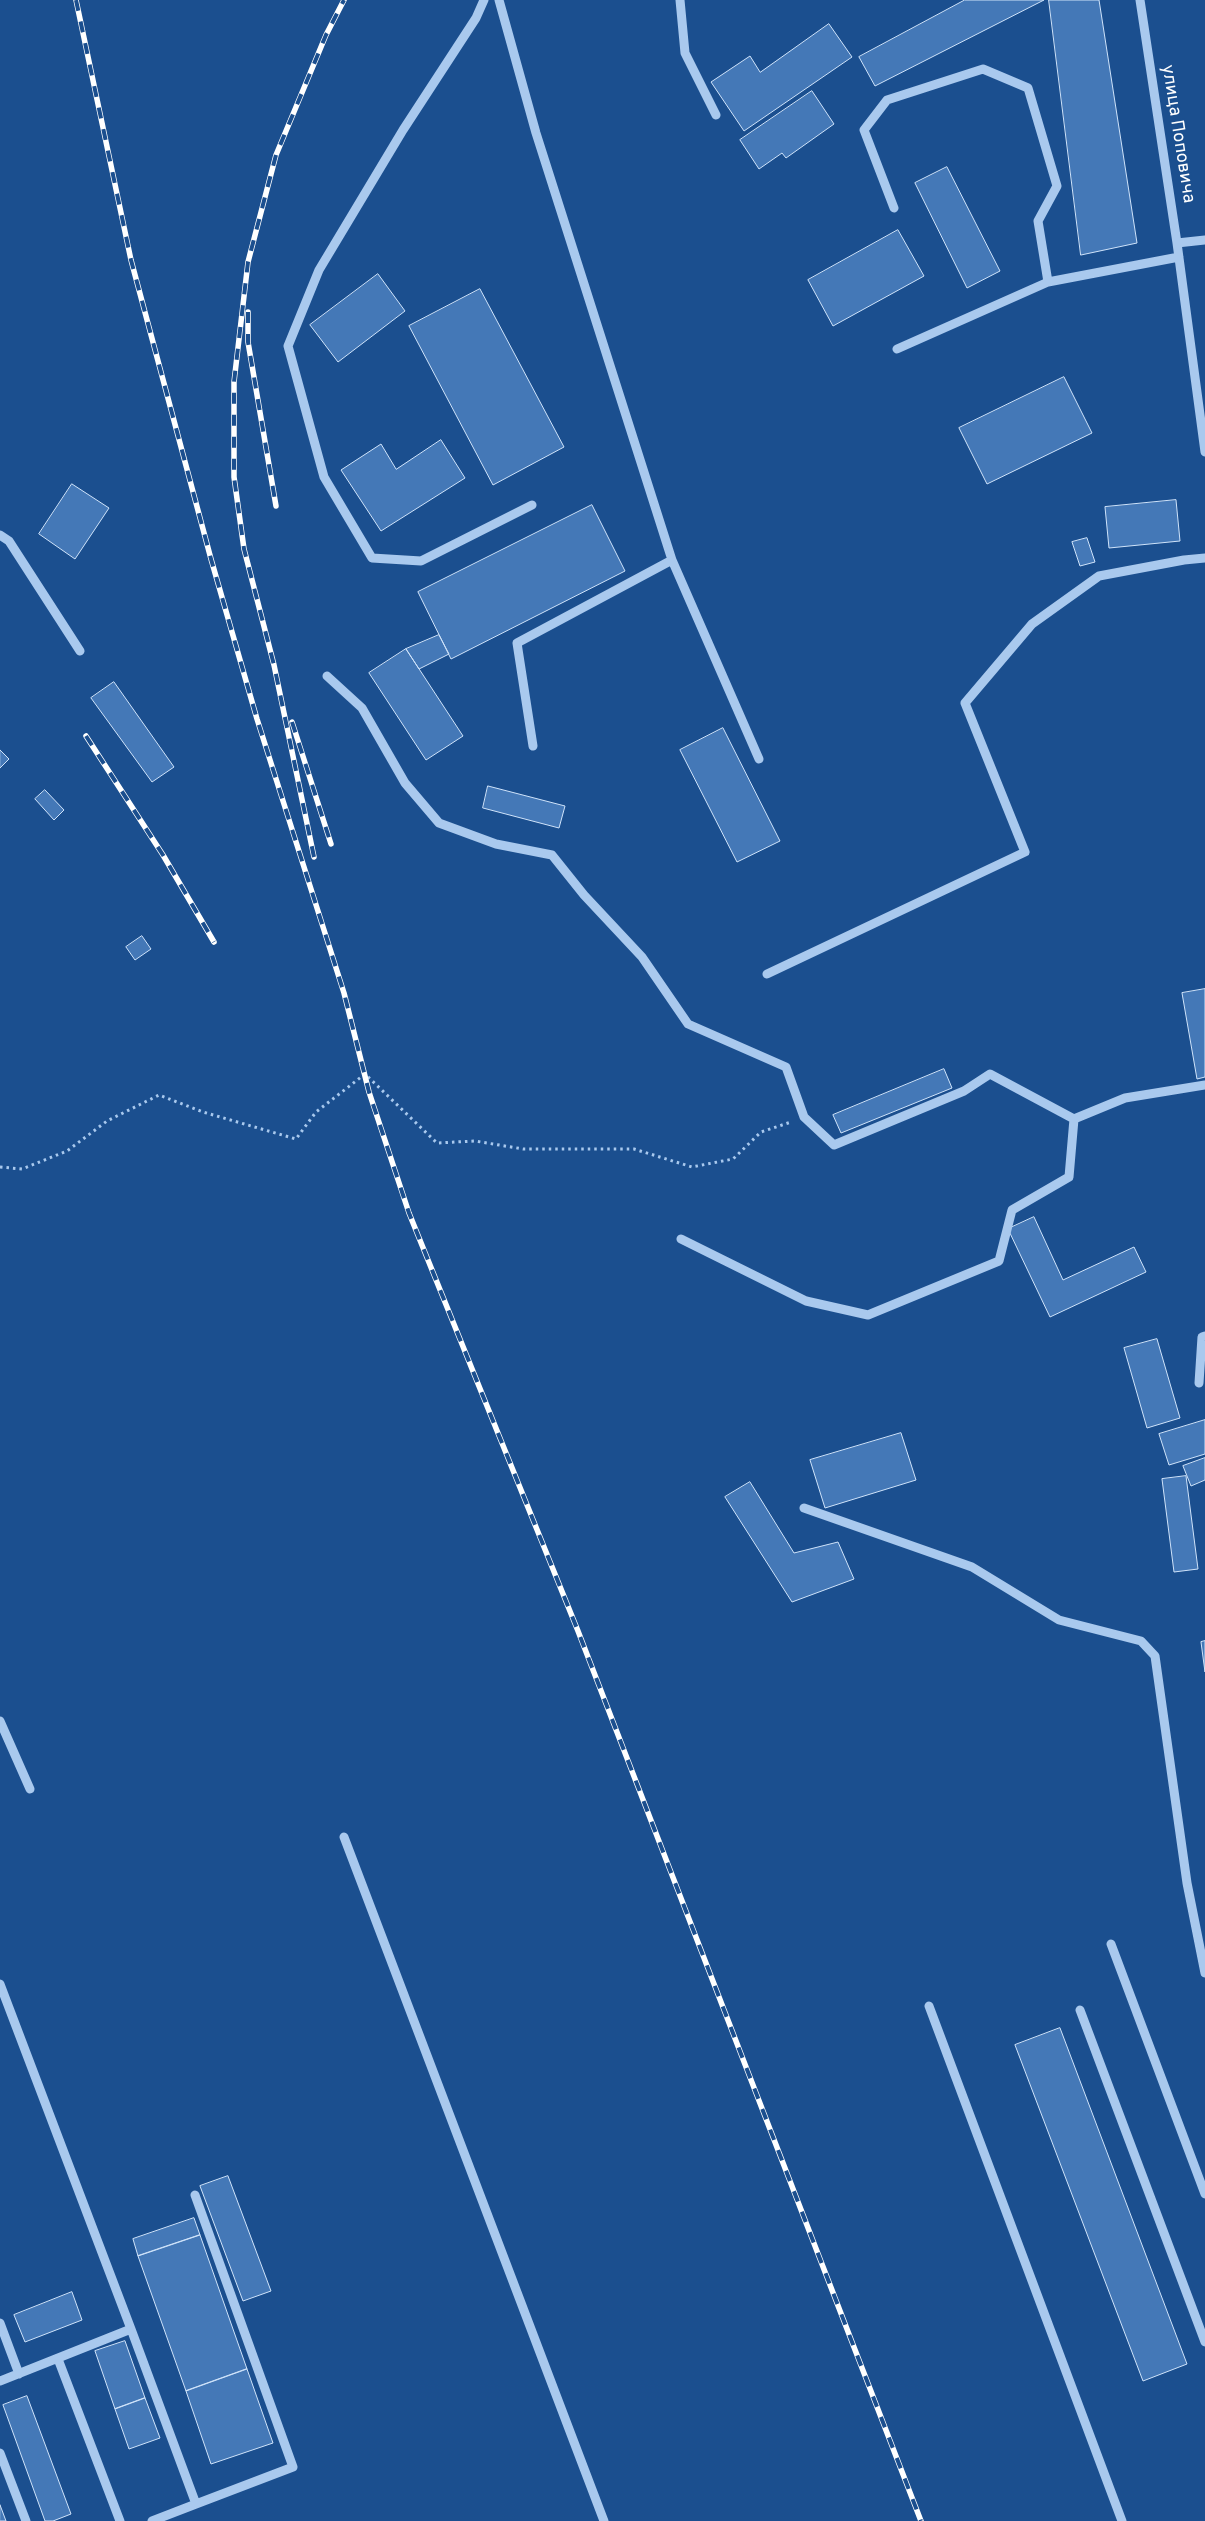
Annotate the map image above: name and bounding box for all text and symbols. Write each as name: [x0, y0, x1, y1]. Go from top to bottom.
street label: улица Поповича: [1155, 63, 1199, 205]

